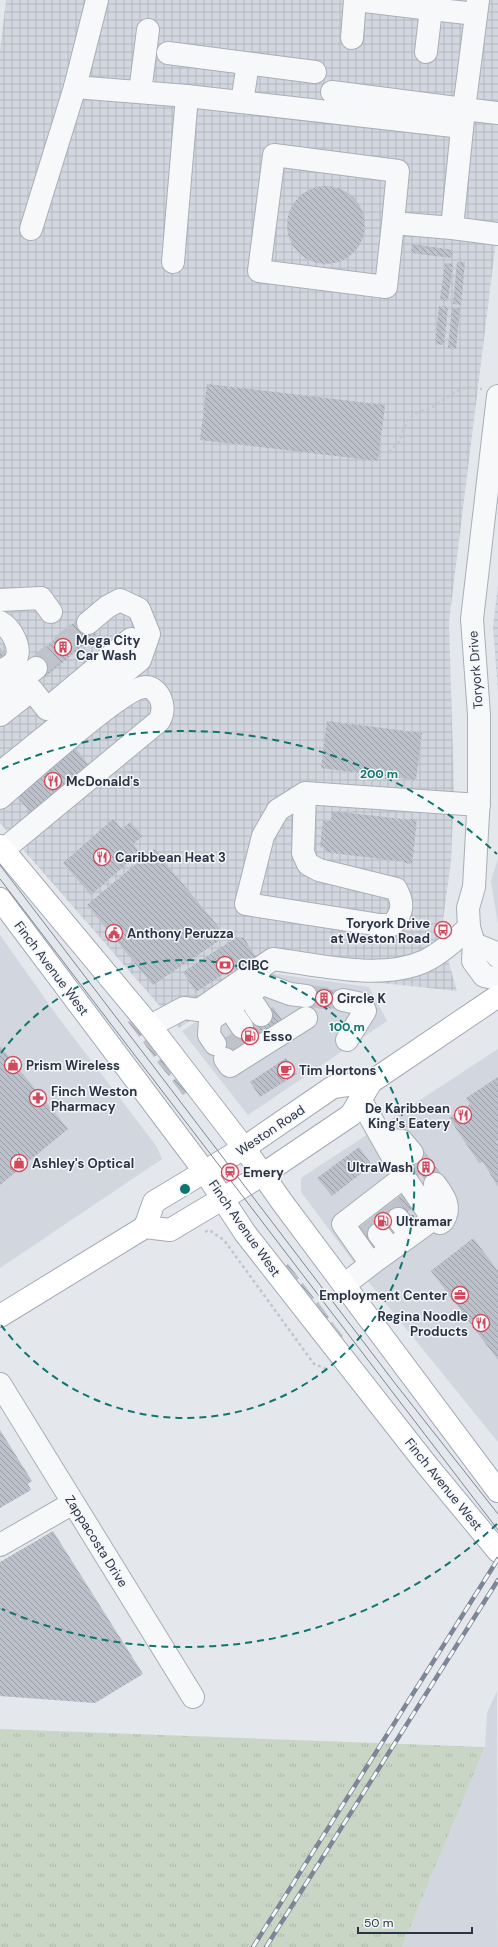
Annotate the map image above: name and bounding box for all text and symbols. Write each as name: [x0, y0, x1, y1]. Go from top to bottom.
street label: Toryork Drive: [464, 630, 487, 710]
place label: Mega City Car Wash: [76, 632, 140, 664]
building icon: Mega City Car Wash: [53, 637, 73, 657]
text: 200 m: [360, 766, 398, 782]
restaurant icon: McDonald's: [43, 771, 63, 791]
place label: McDonald's: [66, 773, 140, 790]
restaurant icon: Caribbean Heat 3: [92, 847, 112, 867]
place label: Caribbean Heat 3: [115, 849, 226, 866]
place label: Toryork Drive at Weston Road: [330, 915, 430, 947]
street label: Finch Avenue West: [10, 918, 93, 1019]
bus stop icon: Toryork Drive at Weston Road: [433, 920, 453, 940]
public building icon: Anthony Peruzza: [104, 923, 124, 943]
place label: Anthony Peruzza: [127, 925, 234, 942]
bank icon: CIBC: [215, 955, 235, 975]
place label: CIBC: [238, 957, 269, 974]
building icon: Circle K: [314, 988, 334, 1008]
place label: Circle K: [337, 990, 387, 1007]
text: 100 m: [329, 1019, 365, 1035]
fuel station icon: Esso: [240, 1026, 260, 1046]
place label: Esso: [263, 1028, 292, 1045]
shop icon: Prism Wireless: [3, 1055, 23, 1075]
place label: Prism Wireless: [26, 1057, 120, 1074]
cafe icon: Tim Hortons: [276, 1060, 296, 1080]
place label: Tim Hortons: [299, 1062, 377, 1079]
place label: Finch Weston Pharmacy: [51, 1083, 137, 1115]
pharmacy icon: Finch Weston Pharmacy: [28, 1088, 48, 1108]
place label: De Karibbean King's Eatery: [365, 1100, 450, 1132]
street label: Weston Road: [233, 1101, 308, 1160]
restaurant icon: De Karibbean King's Eatery: [453, 1105, 473, 1125]
shop icon: Ashley's Optical: [9, 1153, 29, 1173]
place label: Ashley's Optical: [32, 1155, 134, 1172]
building icon: UltraWash: [416, 1157, 436, 1177]
place label: UltraWash: [347, 1159, 413, 1176]
station icon: Emery: [220, 1162, 240, 1182]
place label: Emery: [243, 1164, 284, 1181]
street label: Finch Avenue West: [205, 1177, 284, 1280]
centre of rings: [178, 1182, 192, 1196]
fuel station icon: Ultramar: [373, 1211, 393, 1231]
place label: Ultramar: [396, 1213, 453, 1230]
office icon: Employment Center: [450, 1285, 470, 1305]
place label: Employment Center: [319, 1287, 448, 1304]
place label: Regina Noodle Products: [377, 1308, 468, 1340]
restaurant icon: Regina Noodle Products: [471, 1313, 491, 1333]
street label: Finch Avenue West: [401, 1435, 486, 1534]
street label: Zappacosta Drive: [61, 1492, 132, 1590]
scale bar: [358, 1909, 472, 1935]
text: 50 m: [364, 1915, 393, 1931]

